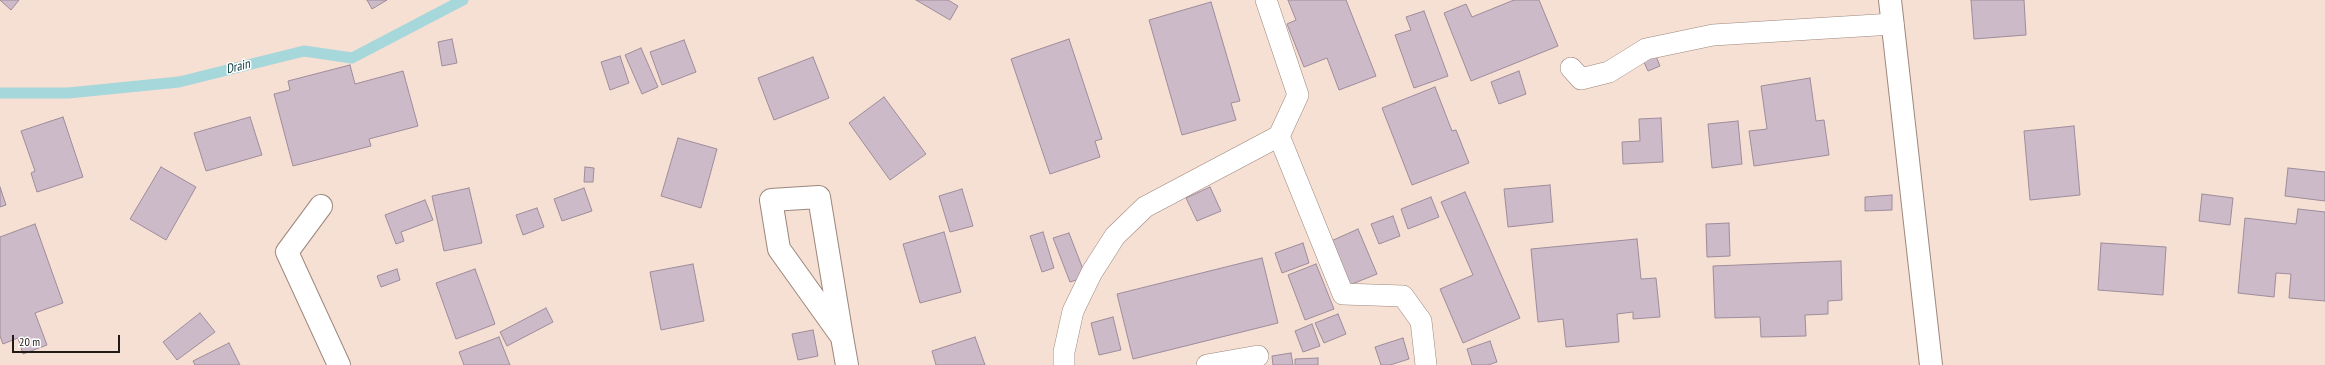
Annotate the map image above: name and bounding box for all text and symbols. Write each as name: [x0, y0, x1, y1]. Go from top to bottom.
water label: Drain: [224, 57, 252, 77]
scale bar: [14, 327, 122, 353]
text: 20 m: [19, 334, 40, 349]

